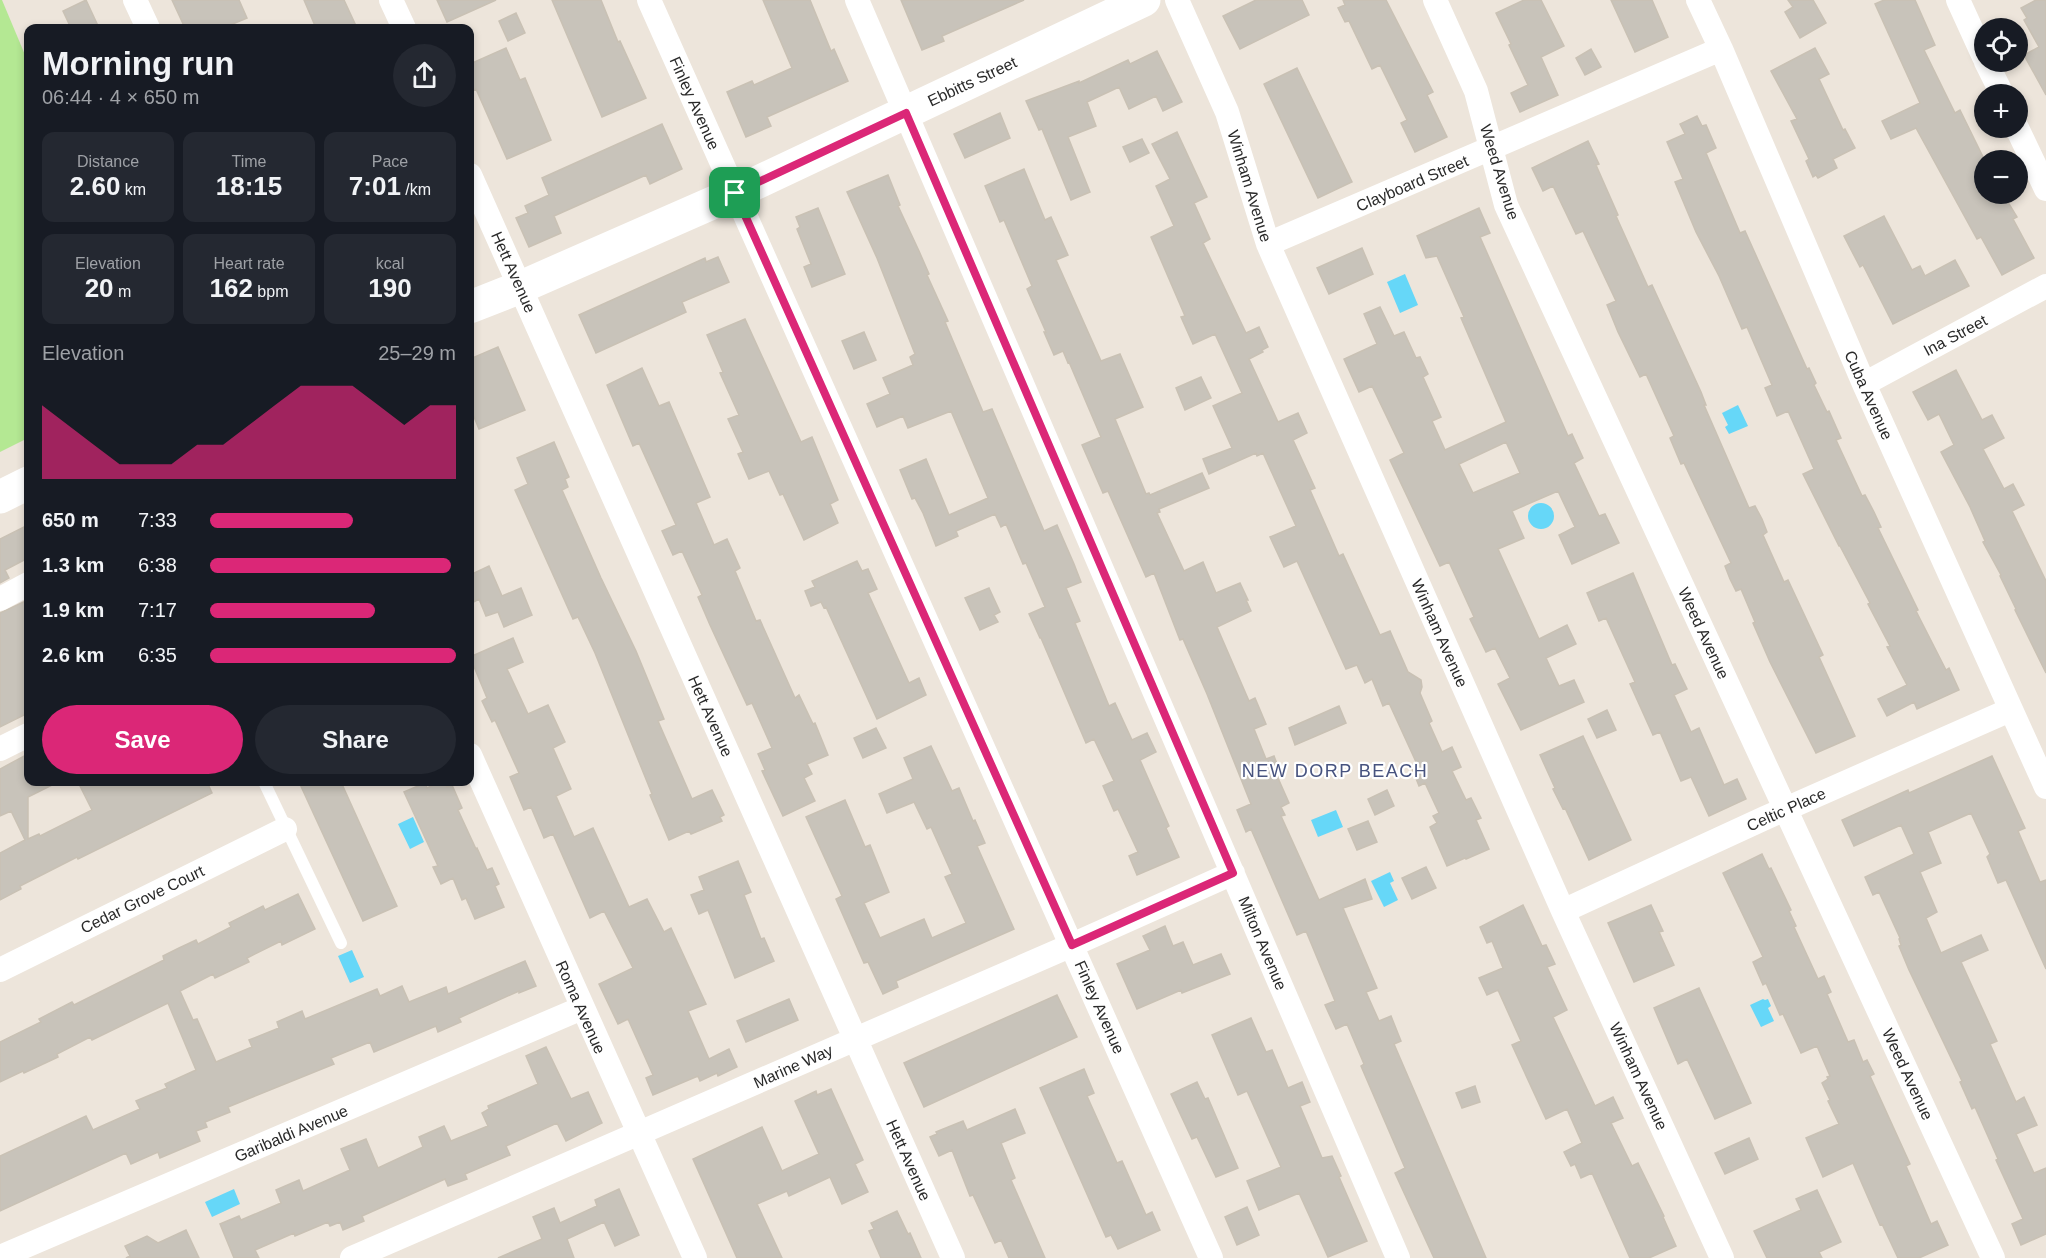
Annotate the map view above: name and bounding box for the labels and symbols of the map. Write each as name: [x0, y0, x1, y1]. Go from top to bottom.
street label: Ebbitts Street: [925, 53, 1020, 109]
street label: Finley Avenue: [666, 54, 723, 153]
street label: Weed Avenue: [1477, 122, 1522, 222]
street label: Winham Avenue: [1224, 128, 1275, 244]
street label: Clayboard Street: [1354, 152, 1471, 215]
pin: [709, 167, 760, 218]
street label: Hett Avenue: [488, 229, 539, 315]
street label: Ina Street: [1921, 311, 1990, 359]
street label: Cuba Avenue: [1841, 348, 1896, 443]
street label: Winham Avenue: [1408, 577, 1471, 690]
street label: Weed Avenue: [1675, 585, 1732, 682]
street label: Hett Avenue: [685, 673, 736, 759]
district label: NEW DORP BEACH: [1242, 761, 1428, 781]
street label: Celtic Place: [1744, 784, 1828, 834]
street label: Cedar Grove Court: [78, 862, 207, 937]
street label: Milton Avenue: [1235, 894, 1290, 993]
street label: Roma Avenue: [552, 958, 609, 1057]
street label: Finley Avenue: [1071, 958, 1128, 1057]
street label: Winham Avenue: [1606, 1020, 1671, 1133]
street label: Weed Avenue: [1879, 1026, 1936, 1123]
street label: Marine Way: [751, 1041, 835, 1091]
street label: Garibaldi Avenue: [232, 1102, 351, 1165]
street label: Hett Avenue: [883, 1117, 934, 1203]

